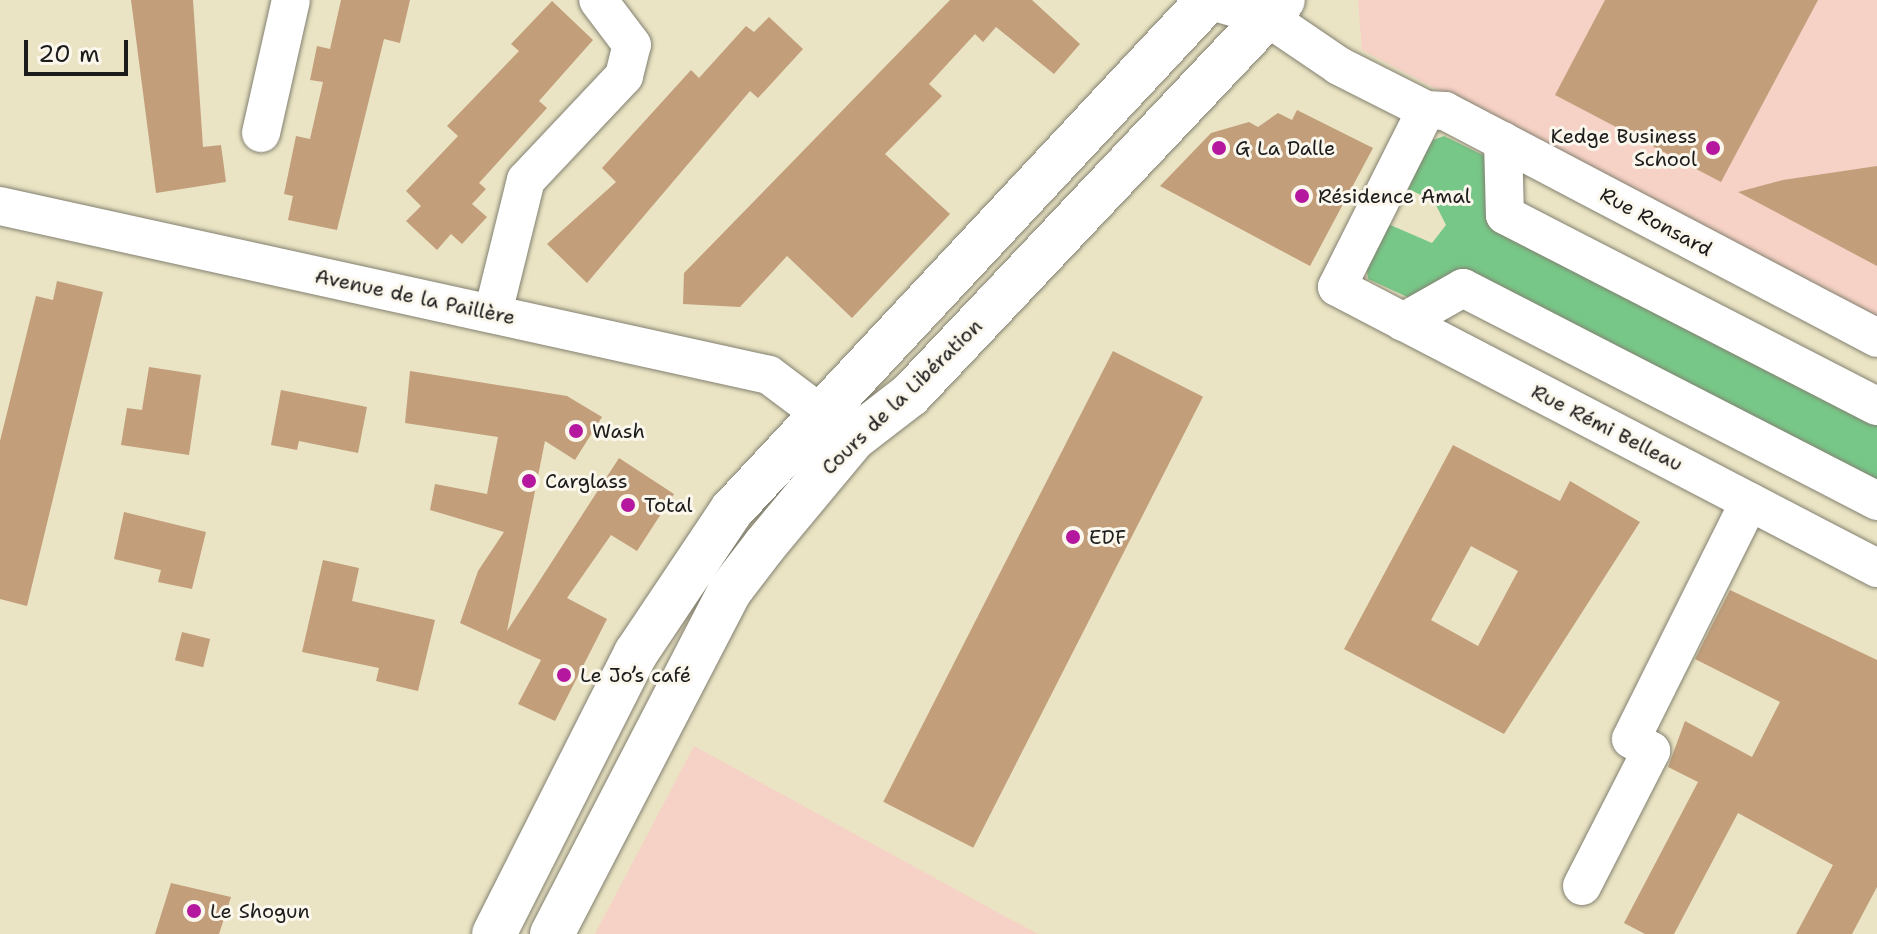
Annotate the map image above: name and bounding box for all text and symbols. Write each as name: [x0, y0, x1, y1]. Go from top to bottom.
scale bar: [28, 24, 132, 74]
text: 20 m: [38, 38, 100, 70]
place label: Kedge Business School: [1551, 124, 1697, 171]
place label: G La Dalle: [1235, 136, 1335, 160]
marker: G La Dalle: [1210, 139, 1228, 157]
marker: Kedge Business School: [1704, 139, 1722, 157]
street label: Rue Ronsard: [1596, 182, 1716, 262]
place label: Résidence Amal: [1318, 184, 1471, 208]
marker: Résidence Amal: [1293, 187, 1311, 205]
street label: Avenue de la Paillère: [313, 264, 517, 330]
street label: Cours de la Libération: [817, 314, 987, 480]
street label: Rue Rémi Belleau: [1527, 380, 1687, 476]
place label: Wash: [592, 419, 645, 443]
marker: Wash: [567, 422, 585, 440]
place label: Carglass: [545, 469, 628, 493]
marker: Carglass: [520, 472, 538, 490]
place label: Total: [644, 493, 693, 517]
marker: Total: [619, 496, 637, 514]
place label: EDF: [1089, 525, 1126, 549]
marker: EDF: [1064, 528, 1082, 546]
place label: Le Jo’s café: [580, 663, 691, 687]
marker: Le Jo’s café: [555, 666, 573, 684]
place label: Le Shogun: [210, 899, 310, 923]
marker: Le Shogun: [185, 902, 203, 920]

